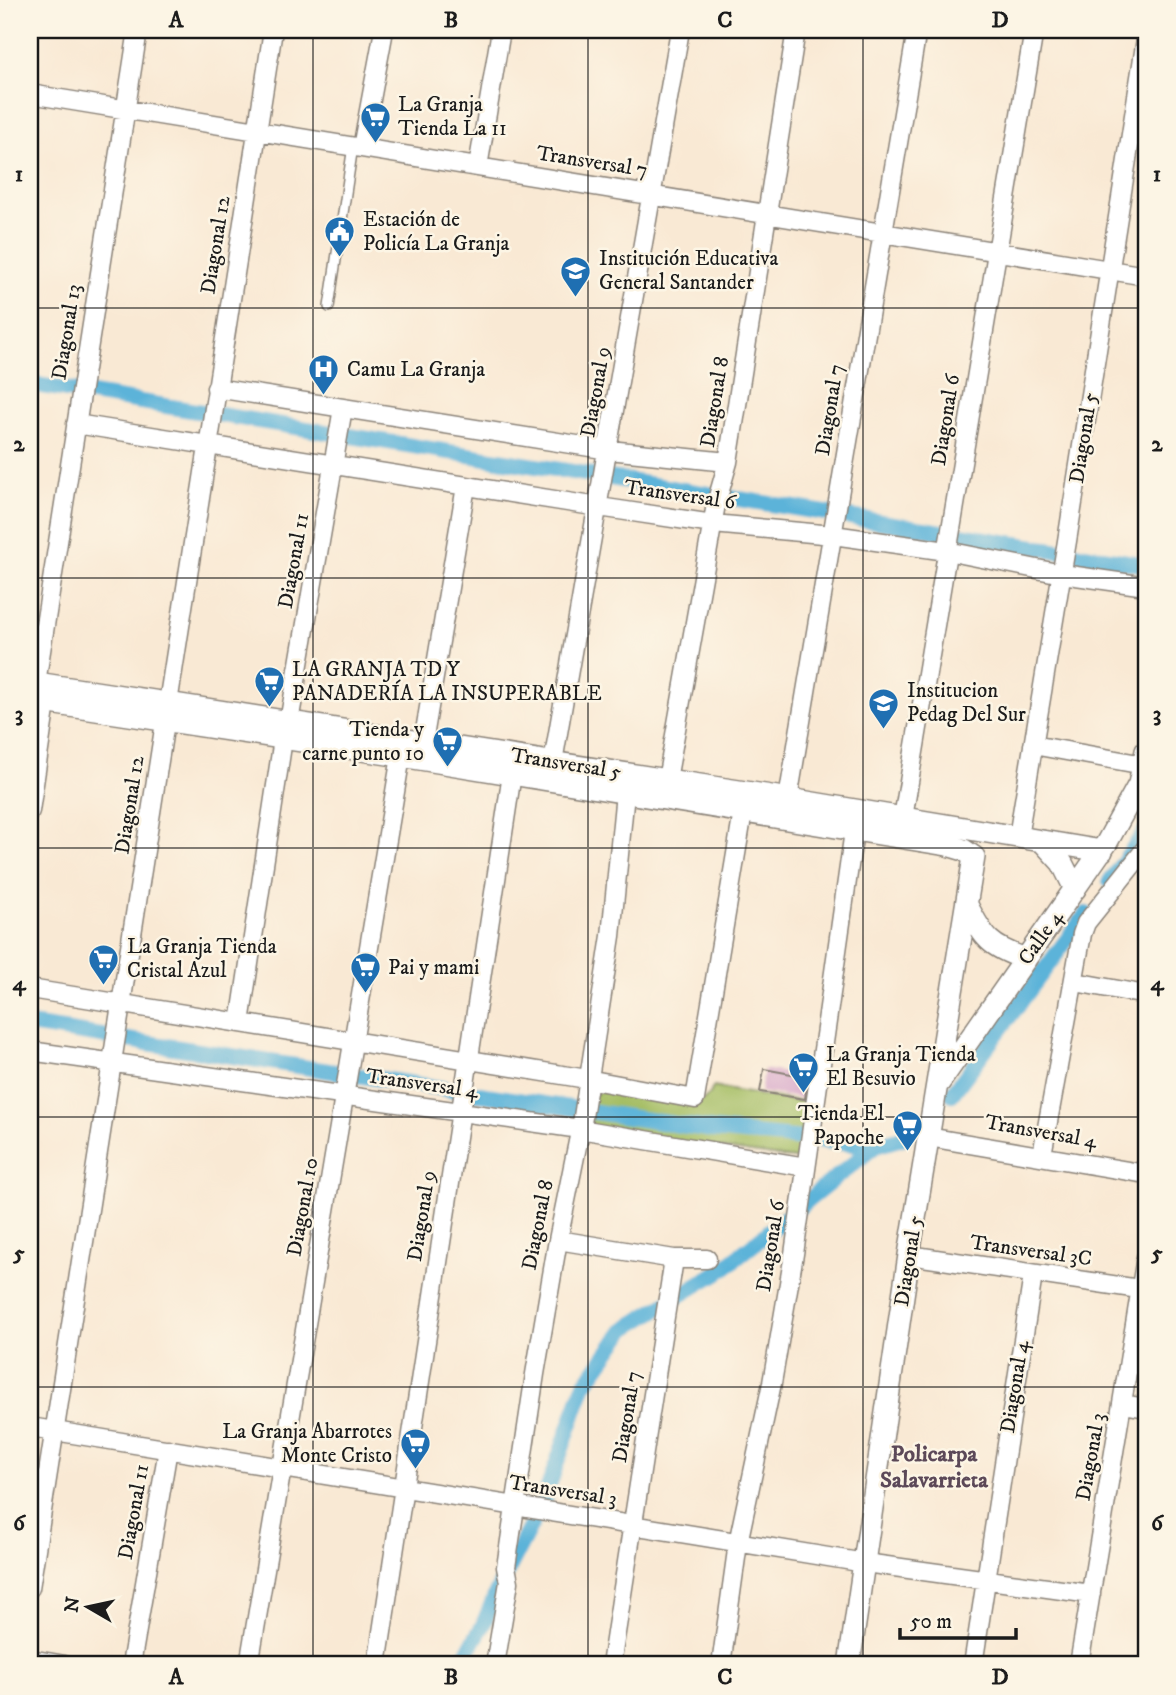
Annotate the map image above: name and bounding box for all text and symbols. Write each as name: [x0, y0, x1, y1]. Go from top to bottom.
text: A: [168, 6, 185, 35]
text: B: [444, 6, 458, 35]
text: C: [717, 6, 733, 35]
text: D: [991, 6, 1009, 35]
place label: La Granja Tienda La 11: [398, 92, 507, 142]
supermarket icon: La Granja Tienda La 11: [358, 100, 392, 144]
street label: Transversal 7: [535, 140, 649, 184]
text: 1: [15, 160, 23, 189]
text: 1: [1153, 160, 1161, 189]
street label: Diagonal 12: [195, 193, 237, 296]
place label: Estación de Policía La Granja: [363, 207, 510, 257]
public building icon: Estación de Policía La Granja: [323, 215, 357, 259]
place label: Institución Educativa General Santander: [599, 246, 779, 296]
school or university icon: Institución Educativa General Santander: [559, 254, 593, 298]
street label: Diagonal 13: [47, 282, 87, 382]
street label: Diagonal 9: [575, 345, 617, 439]
hospital icon: Camu La Granja: [307, 353, 341, 397]
street label: Diagonal 8: [695, 355, 735, 449]
place label: Camu La Granja: [347, 357, 485, 383]
street label: Diagonal 7: [810, 362, 850, 458]
street label: Diagonal 6: [926, 371, 966, 467]
street label: Diagonal 5: [1064, 391, 1104, 485]
text: 2: [13, 430, 25, 459]
text: 2: [1151, 430, 1163, 459]
street label: Transversal 6: [623, 474, 738, 516]
street label: Diagonal 11: [273, 511, 315, 611]
place label: LA GRANJA TD Y PANADERÍA LA INSUPERABLE: [292, 657, 602, 707]
supermarket icon: LA GRANJA TD Y PANADERÍA LA INSUPERABLE: [252, 665, 286, 709]
place label: Institucion Pedag Del Sur: [907, 678, 1026, 728]
school or university icon: Institucion Pedag Del Sur: [867, 686, 901, 730]
text: 3: [15, 700, 23, 729]
text: 3: [1153, 700, 1161, 729]
place label: Tienda y carne punto 10: [302, 717, 425, 767]
supermarket icon: Tienda y carne punto 10: [430, 725, 464, 769]
street label: Transversal 5: [509, 742, 623, 786]
street label: Diagonal 12: [109, 753, 151, 856]
street label: Calle 4: [1013, 905, 1070, 970]
place label: La Granja Tienda Cristal Azul: [127, 934, 277, 984]
supermarket icon: La Granja Tienda Cristal Azul: [87, 942, 121, 986]
supermarket icon: Pai y mami: [348, 951, 382, 995]
place label: Pai y mami: [388, 955, 479, 981]
text: 4: [12, 969, 27, 998]
text: 4: [1150, 969, 1165, 998]
place label: La Granja Tienda El Besuvio: [826, 1042, 976, 1092]
supermarket icon: La Granja Tienda El Besuvio: [786, 1050, 820, 1094]
street label: Transversal 4: [364, 1063, 481, 1105]
place label: Tienda El Papoche: [798, 1101, 885, 1151]
supermarket icon: Tienda El Papoche: [890, 1109, 924, 1153]
street label: Transversal 4: [983, 1109, 1100, 1155]
street label: Diagonal 10: [282, 1155, 324, 1259]
street label: Diagonal 9: [402, 1169, 442, 1263]
street label: Diagonal 8: [516, 1178, 560, 1272]
street label: Diagonal 6: [751, 1197, 791, 1293]
street label: Diagonal 5: [889, 1214, 929, 1308]
street label: Transversal 3C: [968, 1230, 1094, 1272]
text: 5: [12, 1239, 25, 1268]
text: 5: [1150, 1239, 1163, 1268]
street label: Diagonal 4: [995, 1338, 1035, 1435]
street label: Diagonal 7: [607, 1369, 647, 1465]
street label: Diagonal 3: [1070, 1411, 1112, 1503]
place label: La Granja Abarrotes Monte Cristo: [222, 1419, 392, 1469]
supermarket icon: La Granja Abarrotes Monte Cristo: [398, 1427, 432, 1471]
district label: Policarpa Salavarrieta: [880, 1440, 989, 1495]
street label: Diagonal 11: [113, 1462, 155, 1562]
street label: Transversal 3: [507, 1470, 619, 1512]
text: 6: [13, 1509, 27, 1538]
text: 6: [1151, 1509, 1165, 1538]
north arrow: [52, 1572, 122, 1642]
text: N: [60, 1595, 85, 1614]
scale bar: [900, 1597, 1015, 1641]
text: 50 m: [910, 1609, 952, 1635]
text: A: [168, 1663, 185, 1692]
text: B: [444, 1663, 458, 1692]
text: C: [717, 1663, 733, 1692]
text: D: [991, 1663, 1009, 1692]

